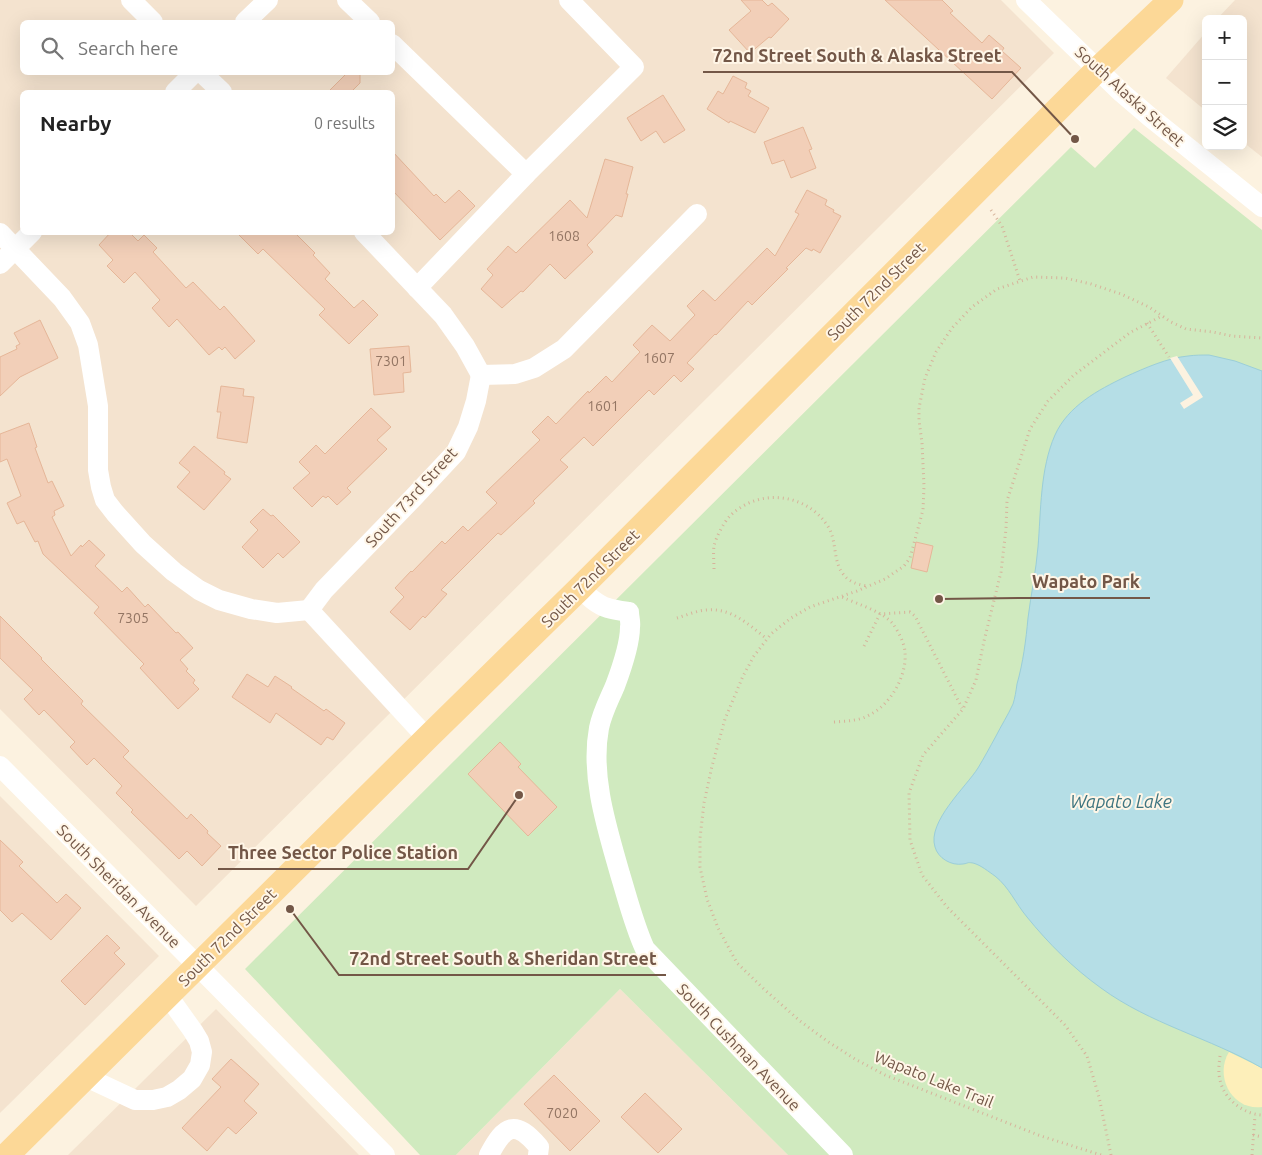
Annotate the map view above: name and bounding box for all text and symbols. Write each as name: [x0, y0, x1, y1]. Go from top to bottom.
map controls: [1202, 15, 1247, 150]
button: +: [1202, 15, 1247, 60]
search box: [20, 20, 395, 75]
icon: search: [38, 34, 66, 62]
text: Search here: [78, 37, 178, 59]
callout: 72nd Street South & Alaska Street: [703, 39, 1012, 72]
street label: South Alaska Street: [1072, 42, 1189, 150]
text: 72nd Street South & Alaska Street: [712, 45, 1002, 65]
button: −: [1202, 60, 1247, 105]
button: layers: [1202, 105, 1247, 150]
text: Nearby: [40, 111, 111, 135]
text: 0 results: [314, 114, 375, 132]
house number: 1608: [548, 228, 580, 244]
street label: South 72nd Street: [823, 238, 929, 344]
house number: 1607: [643, 350, 675, 366]
house number: 7301: [375, 353, 407, 369]
house number: 1601: [587, 398, 619, 414]
street label: South 73rd Street: [362, 443, 461, 550]
street label: South 72nd Street: [537, 525, 643, 631]
callout: Wapato Park: [1022, 565, 1150, 598]
text: Wapato Park: [1032, 571, 1140, 591]
house number: 7305: [117, 610, 149, 626]
water label: Wapato Lake: [1070, 791, 1172, 811]
street label: South Sheridan Avenue: [54, 821, 184, 951]
callout: Three Sector Police Station: [218, 836, 468, 869]
text: Three Sector Police Station: [228, 842, 458, 862]
street label: South 72nd Street: [174, 884, 280, 990]
callout: 72nd Street South & Sheridan Street: [339, 942, 666, 975]
text: 72nd Street South & Sheridan Street: [349, 948, 657, 968]
street label: South Cushman Avenue: [674, 980, 804, 1114]
street label: Wapato Lake Trail: [872, 1047, 996, 1111]
house number: 7020: [546, 1105, 578, 1121]

